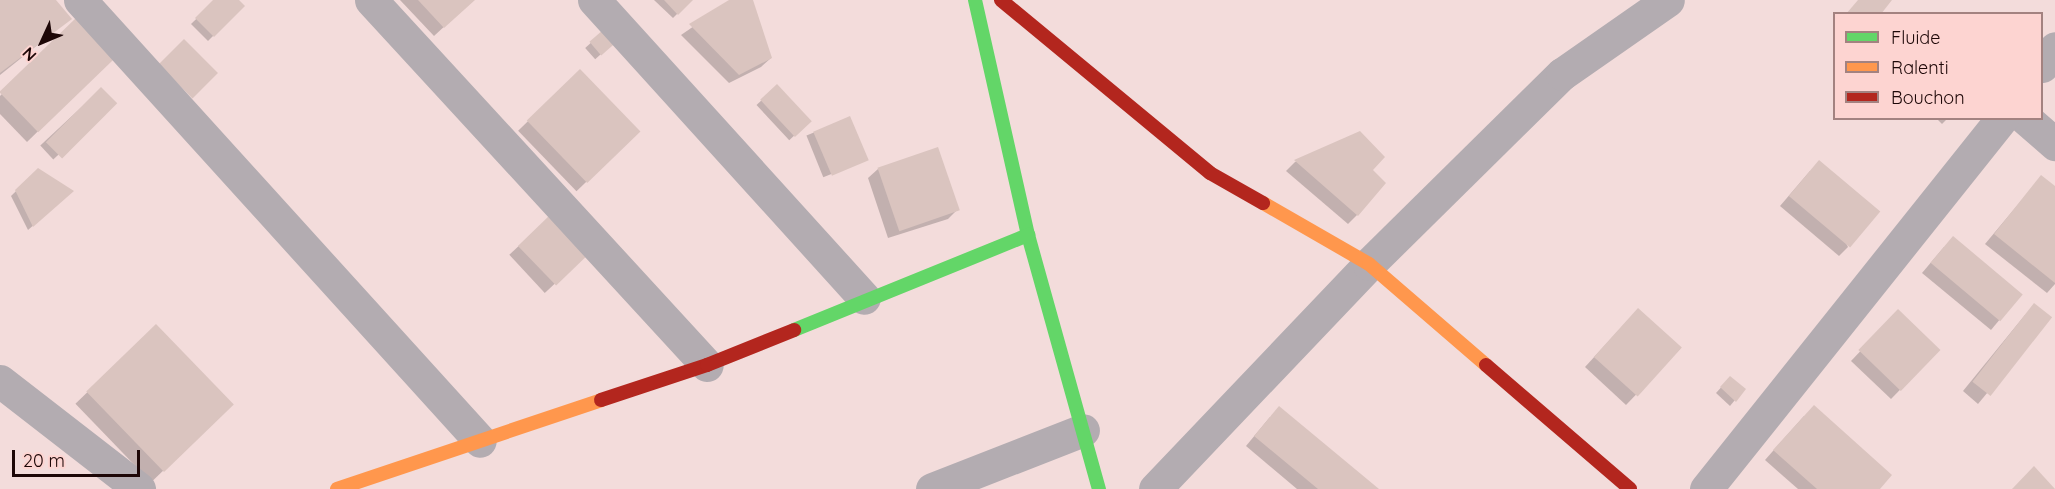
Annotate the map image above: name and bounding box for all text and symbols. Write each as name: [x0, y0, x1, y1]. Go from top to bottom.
north arrow: [12, 12, 72, 72]
legend: [1833, 12, 2043, 120]
text: Fluide: [1891, 26, 1940, 49]
text: N: [18, 43, 40, 66]
text: Ralenti: [1891, 56, 1949, 79]
text: Bouchon: [1891, 86, 1965, 109]
scale bar: [15, 438, 142, 476]
text: 20 m: [23, 449, 65, 472]

